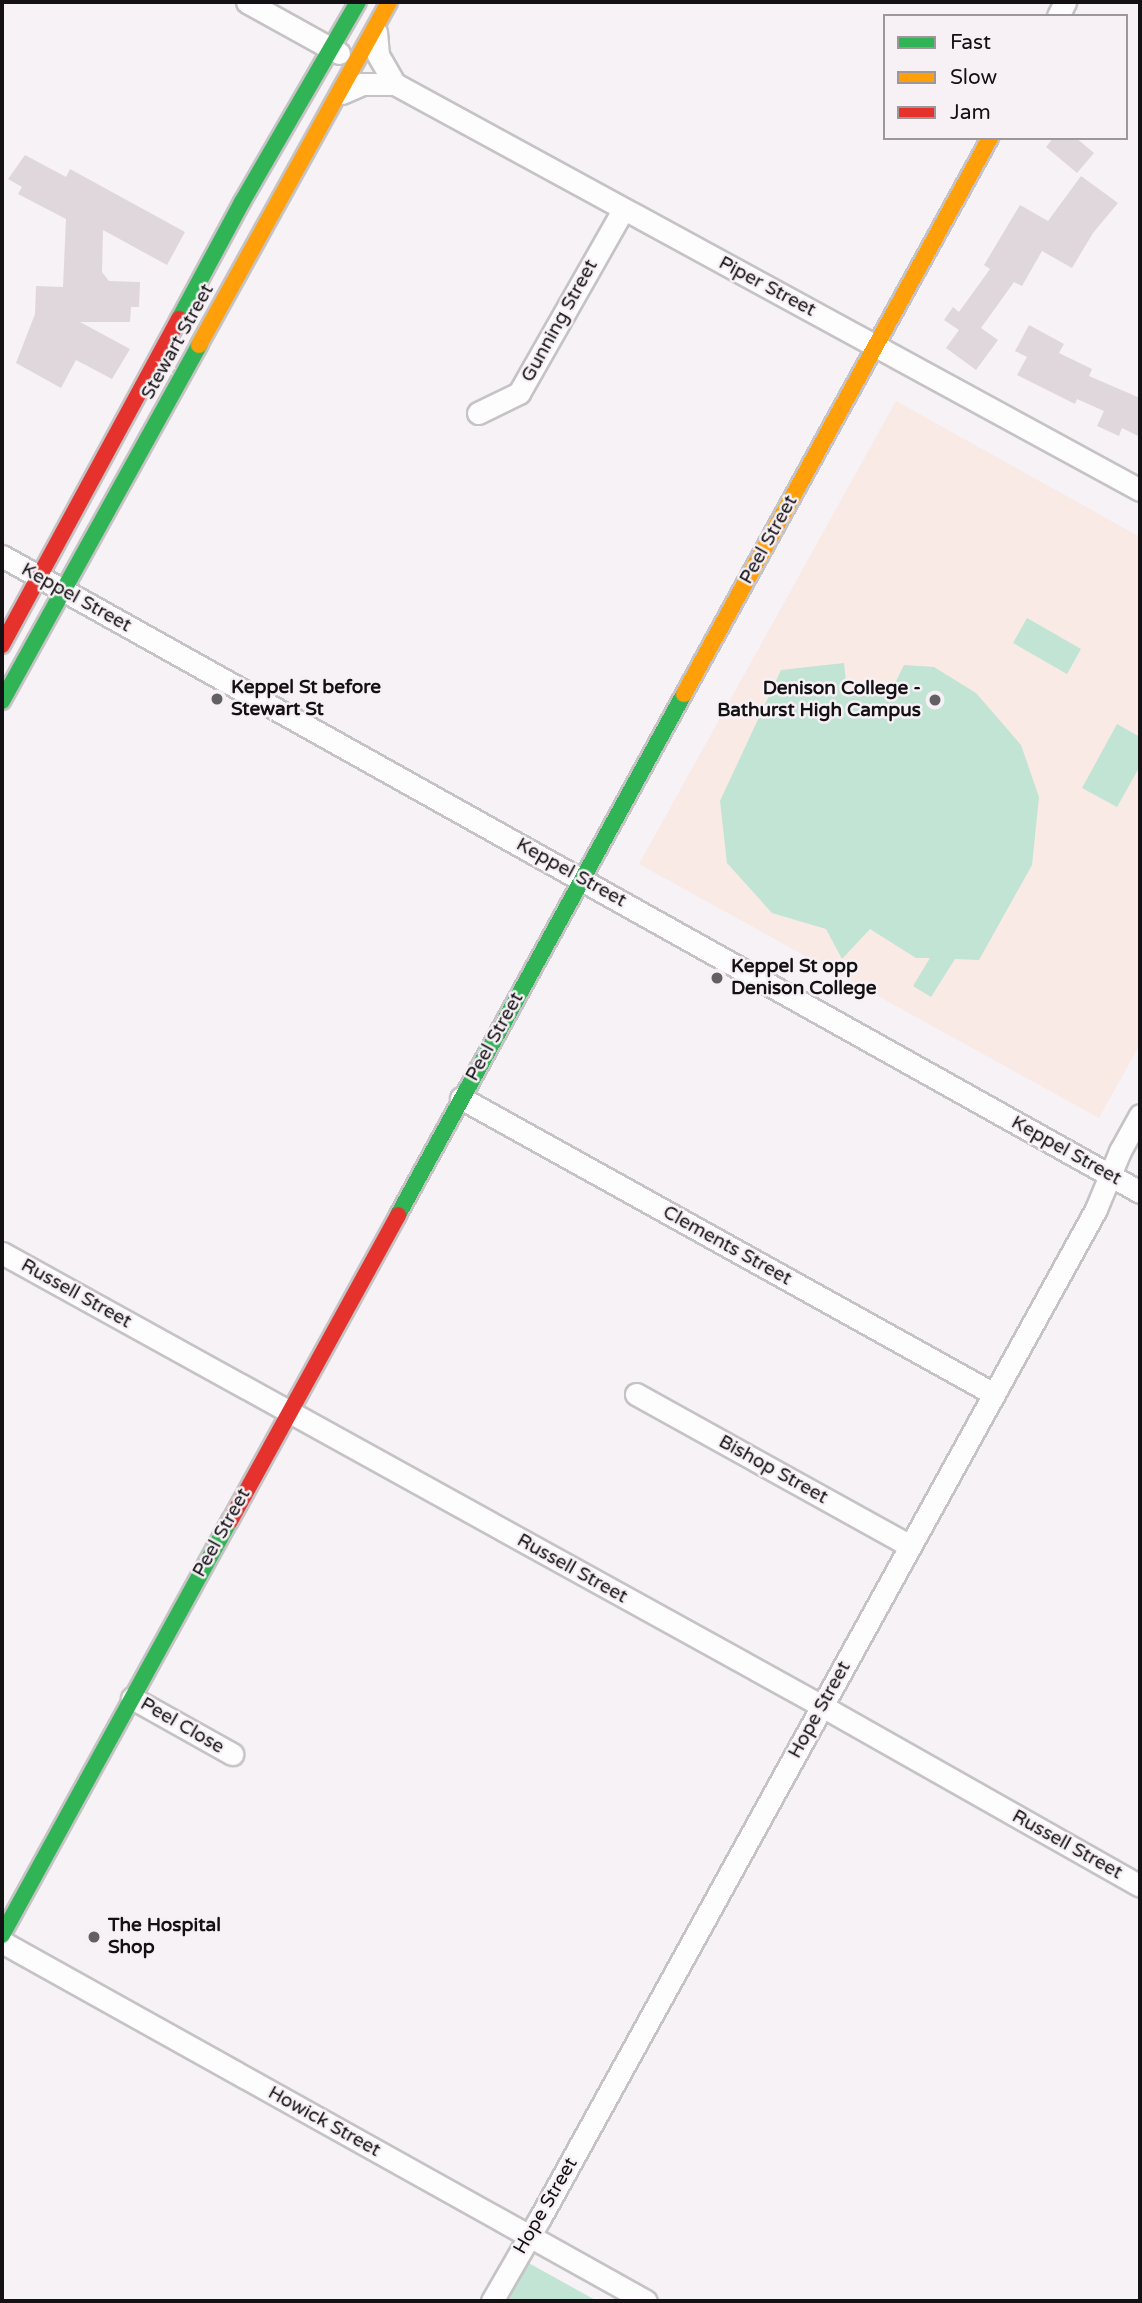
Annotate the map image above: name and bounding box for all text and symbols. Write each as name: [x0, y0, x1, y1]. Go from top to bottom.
legend: [883, 14, 1128, 140]
text: Fast: [950, 30, 991, 55]
text: Slow: [950, 65, 997, 90]
text: Jam: [950, 100, 991, 125]
street label: Piper Street: [715, 252, 819, 322]
street label: Gunning Street: [517, 256, 603, 386]
street label: Stewart Street: [137, 280, 219, 404]
street label: Peel Street: [735, 492, 803, 588]
street label: Keppel Street: [17, 558, 135, 638]
place label: Keppel St before Stewart St: [231, 677, 381, 721]
place label: Denison College - Bathurst High Campus: [717, 678, 921, 722]
marker: Keppel St before Stewart St: [209, 691, 225, 707]
marker: Denison College - Bathurst High Campus: [927, 692, 943, 708]
street label: Keppel Street: [512, 833, 630, 913]
place label: Keppel St opp Denison College: [731, 956, 877, 1000]
marker: Keppel St opp Denison College: [709, 970, 725, 986]
street label: Peel Street: [461, 989, 529, 1085]
street label: Keppel Street: [1007, 1111, 1125, 1191]
street label: Clements Street: [659, 1201, 795, 1291]
street label: Russell Street: [17, 1254, 135, 1334]
street label: Bishop Street: [714, 1431, 832, 1509]
street label: Peel Street: [188, 1485, 256, 1581]
street label: Russell Street: [513, 1529, 631, 1609]
street label: Hope Street: [784, 1657, 856, 1763]
street label: Peel Close: [136, 1693, 228, 1759]
street label: Russell Street: [1008, 1805, 1126, 1885]
place label: The Hospital Shop: [108, 1915, 221, 1959]
marker: The Hospital Shop: [86, 1929, 102, 1945]
street label: Howick Street: [264, 2082, 384, 2162]
street label: Hope Street: [509, 2154, 583, 2258]

